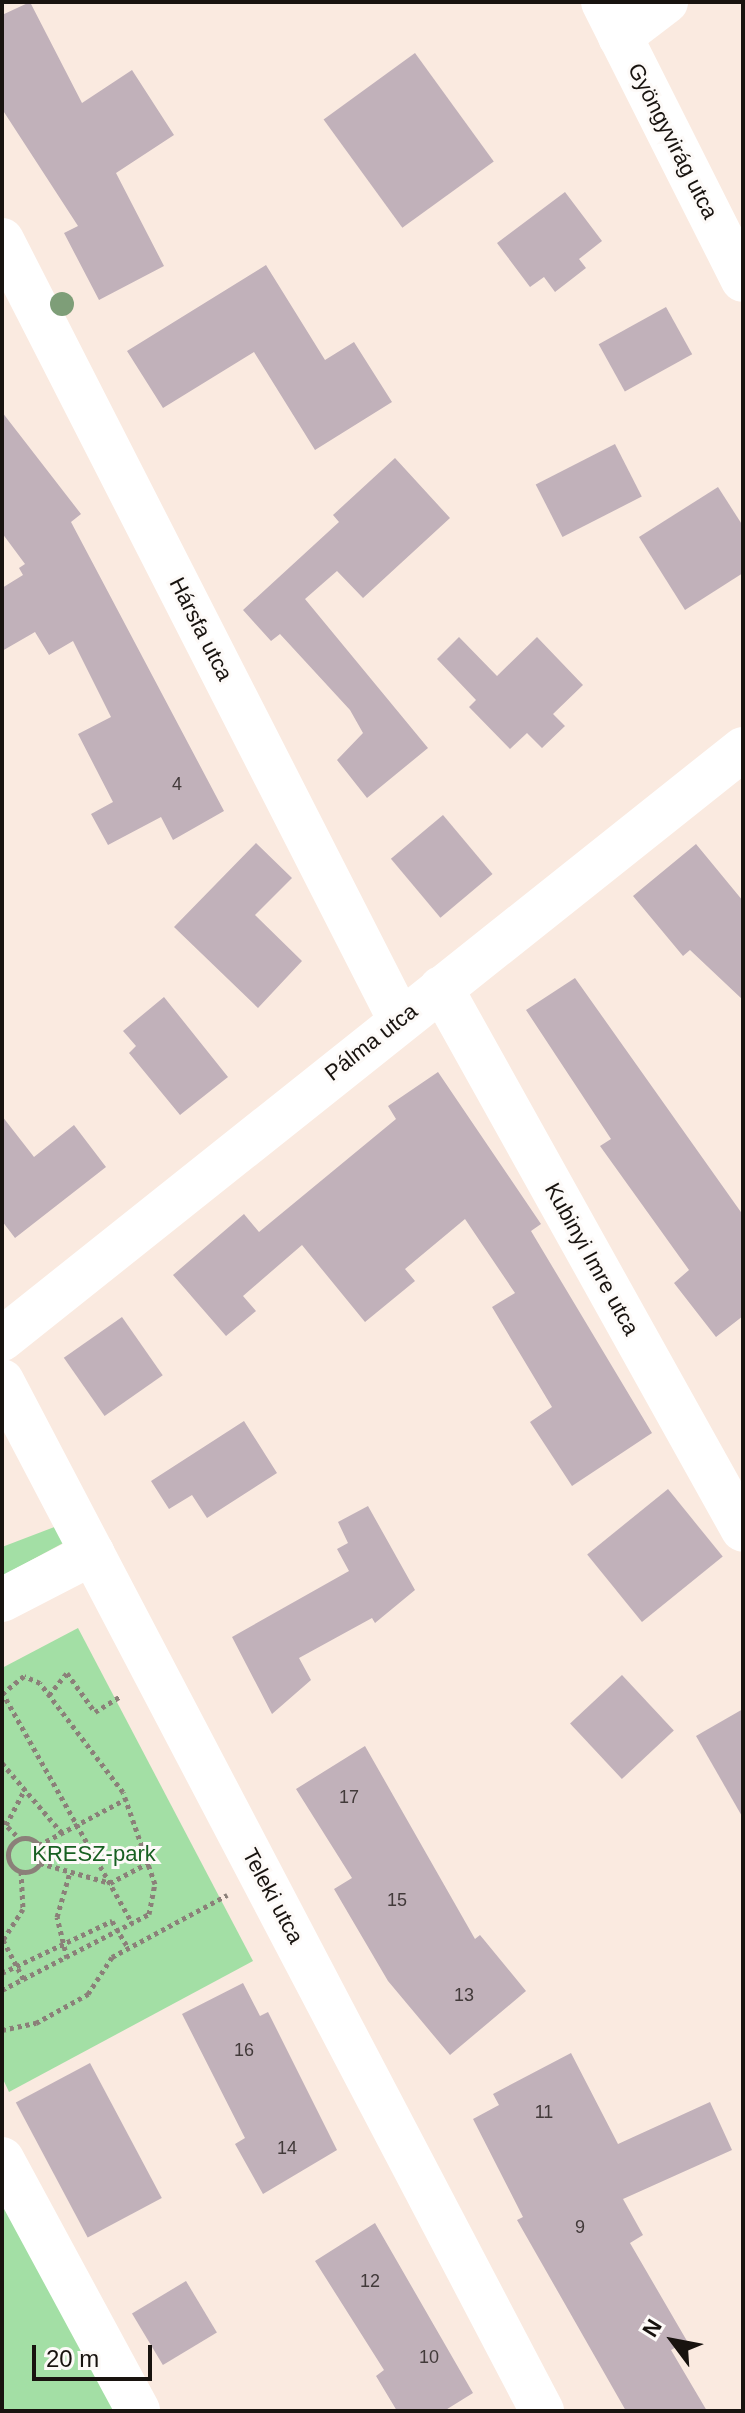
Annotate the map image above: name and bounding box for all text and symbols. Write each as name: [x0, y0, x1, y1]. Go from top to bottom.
street label: Gyöngyvirág utca: [622, 59, 724, 223]
street label: Hársfa utca: [164, 573, 238, 685]
house number: 4: [172, 773, 182, 795]
street label: Pálma utca: [320, 998, 422, 1086]
street label: Kubinyi Imre utca: [539, 1178, 645, 1340]
house number: 17: [339, 1786, 359, 1808]
park label: KRESZ-park: [32, 1841, 156, 1867]
street label: Teleki utca: [237, 1844, 309, 1948]
house number: 15: [387, 1889, 407, 1911]
house number: 13: [454, 1984, 474, 2006]
house number: 16: [234, 2039, 254, 2061]
house number: 11: [535, 2101, 553, 2123]
house number: 14: [277, 2137, 297, 2159]
house number: 9: [575, 2216, 585, 2238]
house number: 12: [360, 2270, 380, 2292]
north arrow: [633, 2301, 713, 2381]
text: N: [637, 2315, 667, 2341]
scale bar: [36, 2329, 156, 2379]
text: 20 m: [46, 2345, 99, 2372]
house number: 10: [419, 2346, 439, 2368]

